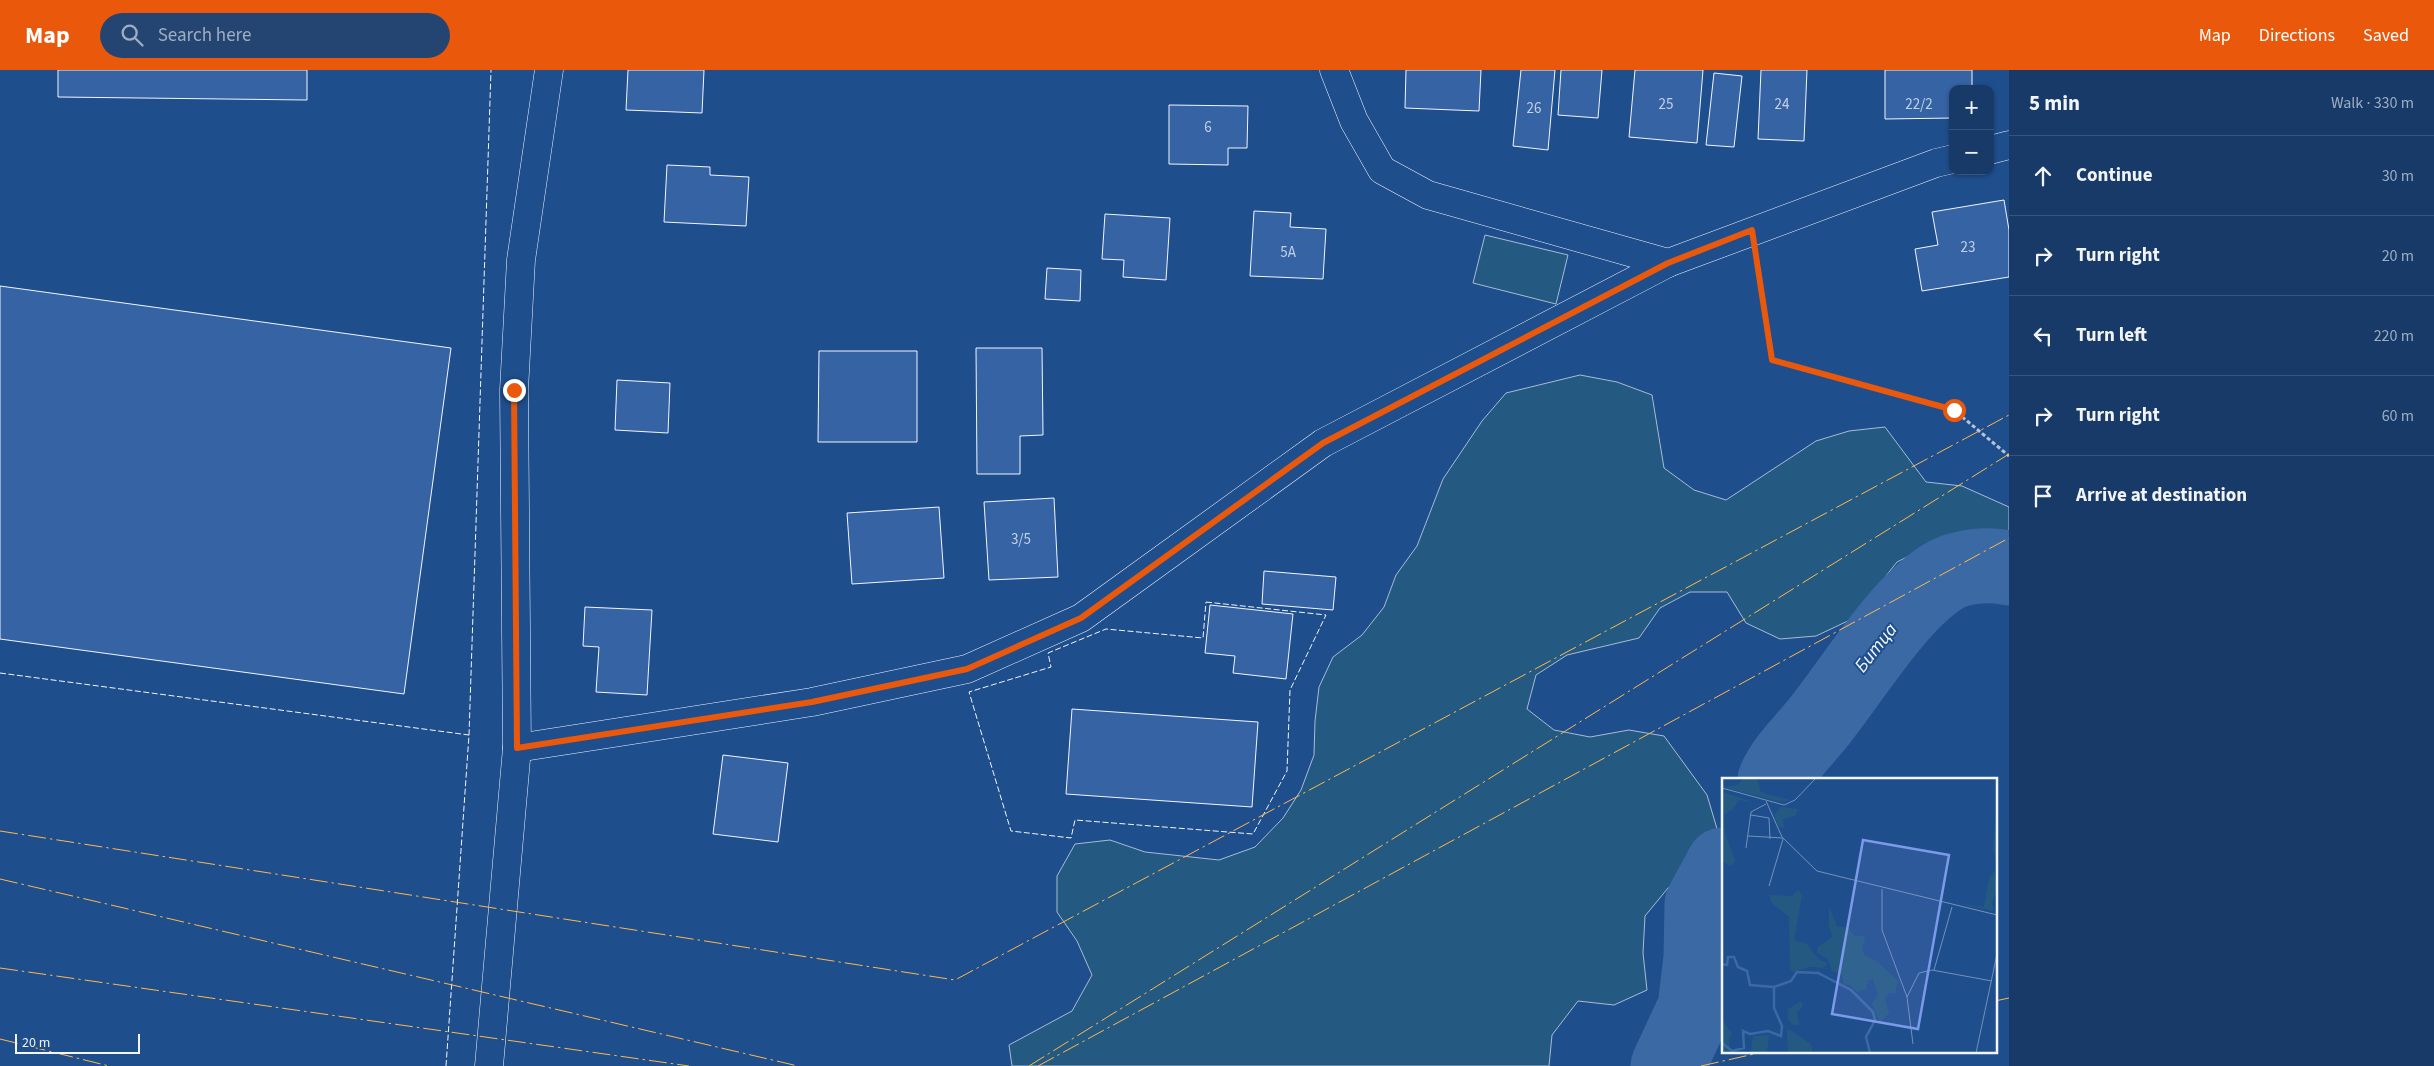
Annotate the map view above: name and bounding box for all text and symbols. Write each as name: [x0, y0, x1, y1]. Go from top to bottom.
search box: [100, 13, 450, 58]
text: Map: [25, 18, 70, 53]
icon: search: [118, 21, 146, 49]
text: Search here: [158, 22, 251, 49]
text: Map: [2199, 23, 2231, 48]
text: Directions: [2259, 23, 2335, 48]
text: Saved: [2363, 23, 2409, 48]
map controls: [1949, 85, 1994, 175]
button: +: [1949, 85, 1994, 130]
text: 5 min: [2029, 88, 2080, 118]
text: Walk · 330 m: [2331, 92, 2414, 114]
house number: 25: [1659, 94, 1673, 115]
house number: 24: [1775, 94, 1790, 115]
house number: 22/2: [1905, 94, 1933, 115]
house number: 26: [1527, 98, 1541, 119]
house number: 6: [1204, 117, 1212, 138]
button: −: [1949, 130, 1994, 175]
icon: ahead: [2029, 162, 2057, 190]
text: Continue: [2076, 162, 2153, 189]
text: 30 m: [2382, 165, 2414, 187]
house number: 23: [1961, 237, 1975, 258]
house number: 5А: [1280, 242, 1297, 263]
icon: right: [2029, 242, 2057, 270]
text: Turn right: [2076, 242, 2160, 269]
text: 20 m: [2382, 245, 2414, 267]
icon: left: [2029, 322, 2057, 350]
text: Turn left: [2076, 322, 2147, 349]
text: 220 m: [2374, 325, 2414, 347]
route end: [503, 379, 526, 402]
route start: [1943, 399, 1966, 422]
icon: right: [2029, 402, 2057, 430]
text: Turn right: [2076, 402, 2160, 429]
text: 60 m: [2382, 405, 2414, 427]
icon: arrive: [2029, 482, 2057, 510]
text: Arrive at destination: [2076, 482, 2247, 509]
house number: 3/5: [1011, 529, 1031, 550]
water label: Битца: [1848, 618, 1904, 678]
inset map: [1722, 778, 1996, 1054]
scale bar: [15, 1031, 140, 1054]
text: 20 m: [22, 1033, 50, 1053]

